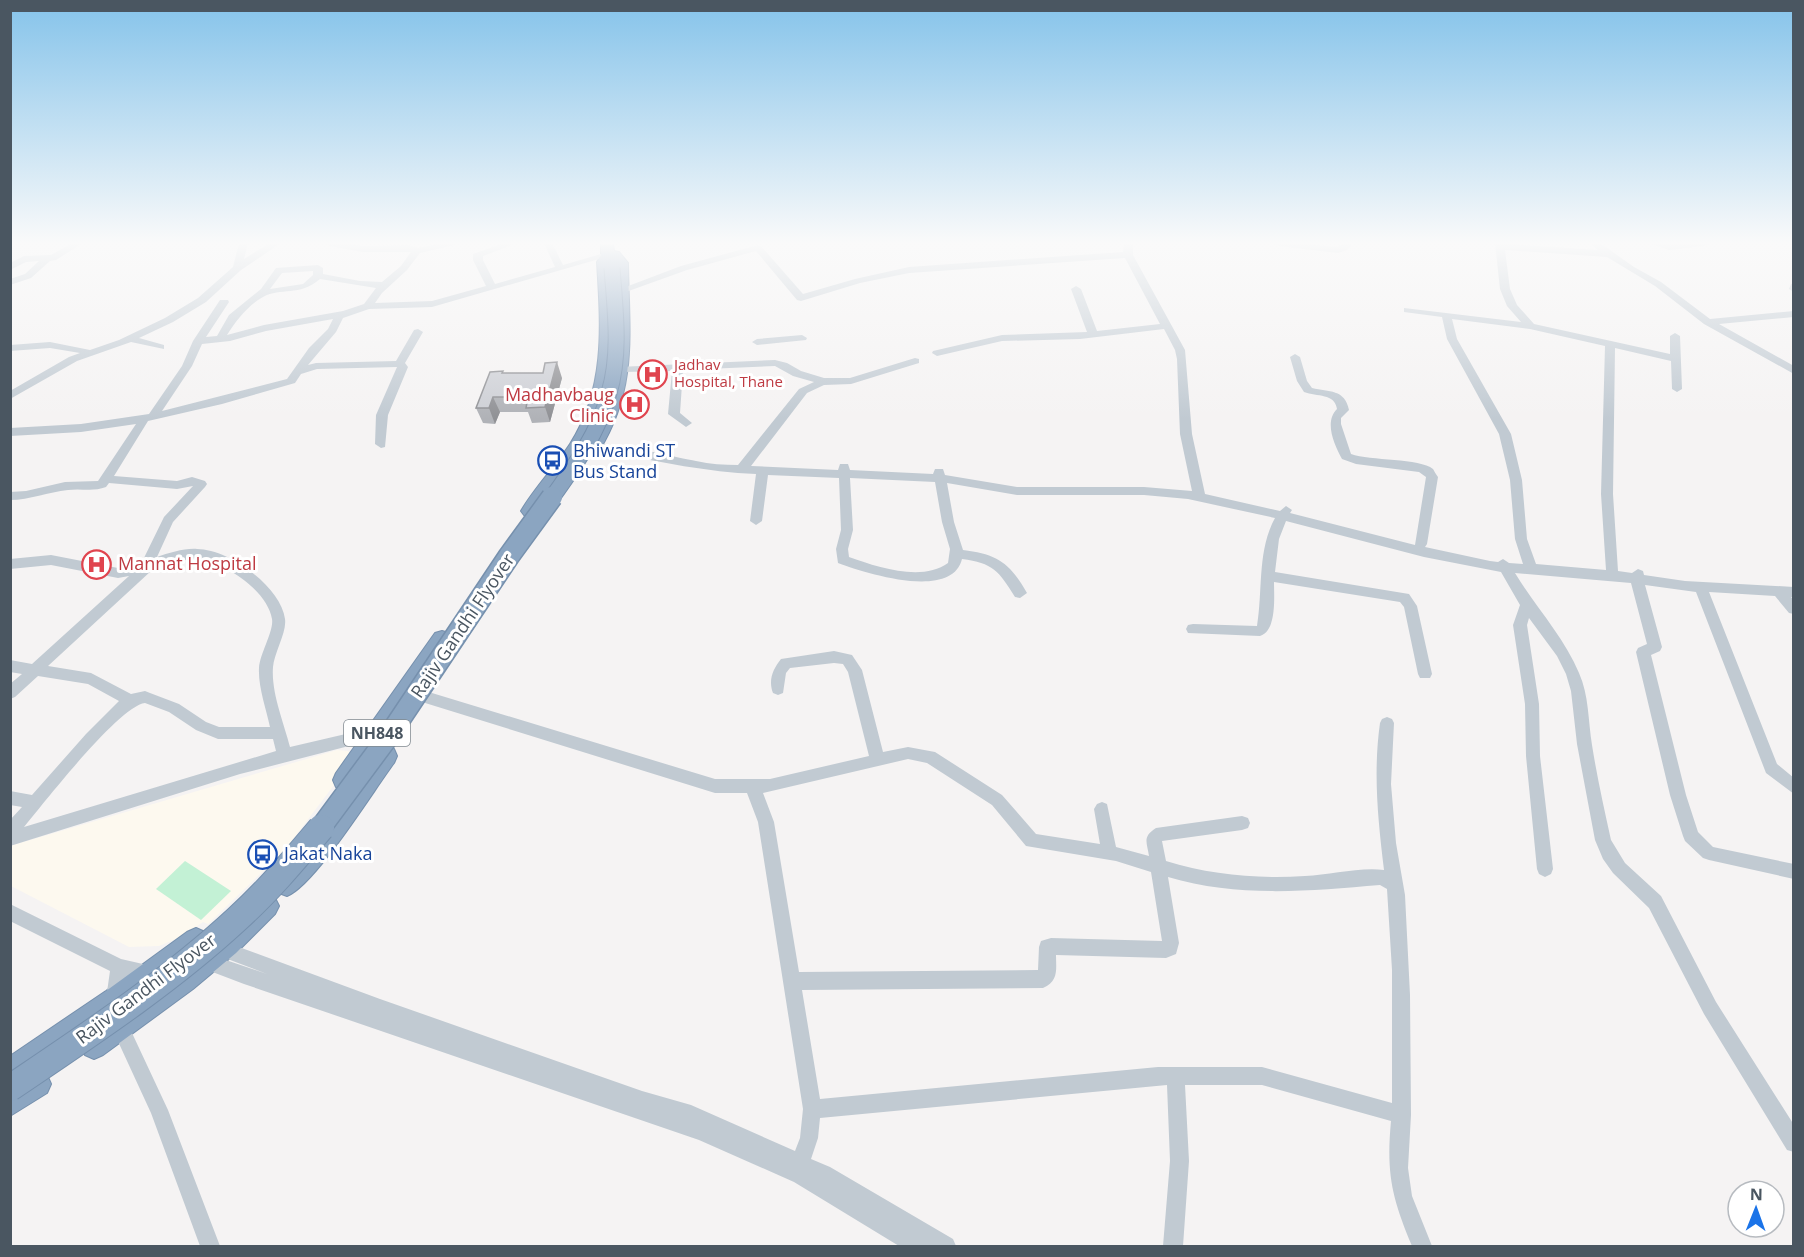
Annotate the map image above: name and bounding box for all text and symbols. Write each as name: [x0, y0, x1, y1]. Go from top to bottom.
place label: Jadhav Hospital, Thane: [672, 354, 783, 391]
hospital icon: Jadhav Hospital, Thane: [637, 358, 669, 390]
place label: Madhavbaug Clinic: [505, 382, 614, 427]
hospital icon: Madhavbaug Clinic: [619, 389, 651, 421]
place label: Bhiwandi ST Bus Stand: [573, 438, 675, 483]
bus stop icon: Bhiwandi ST Bus Stand: [536, 445, 568, 477]
hospital icon: Mannat Hospital: [81, 548, 113, 580]
street label: Rajiv Gandhi Flyover: [405, 548, 520, 702]
place label: Mannat Hospital: [118, 551, 257, 575]
road number: NH848: [344, 720, 410, 746]
bus stop icon: Jakat Naka: [247, 838, 279, 870]
place label: Jakat Naka: [282, 841, 372, 865]
street label: Rajiv Gandhi Flyover: [71, 927, 221, 1049]
north arrow: [1726, 1179, 1786, 1239]
text: N: [1750, 1183, 1763, 1205]

